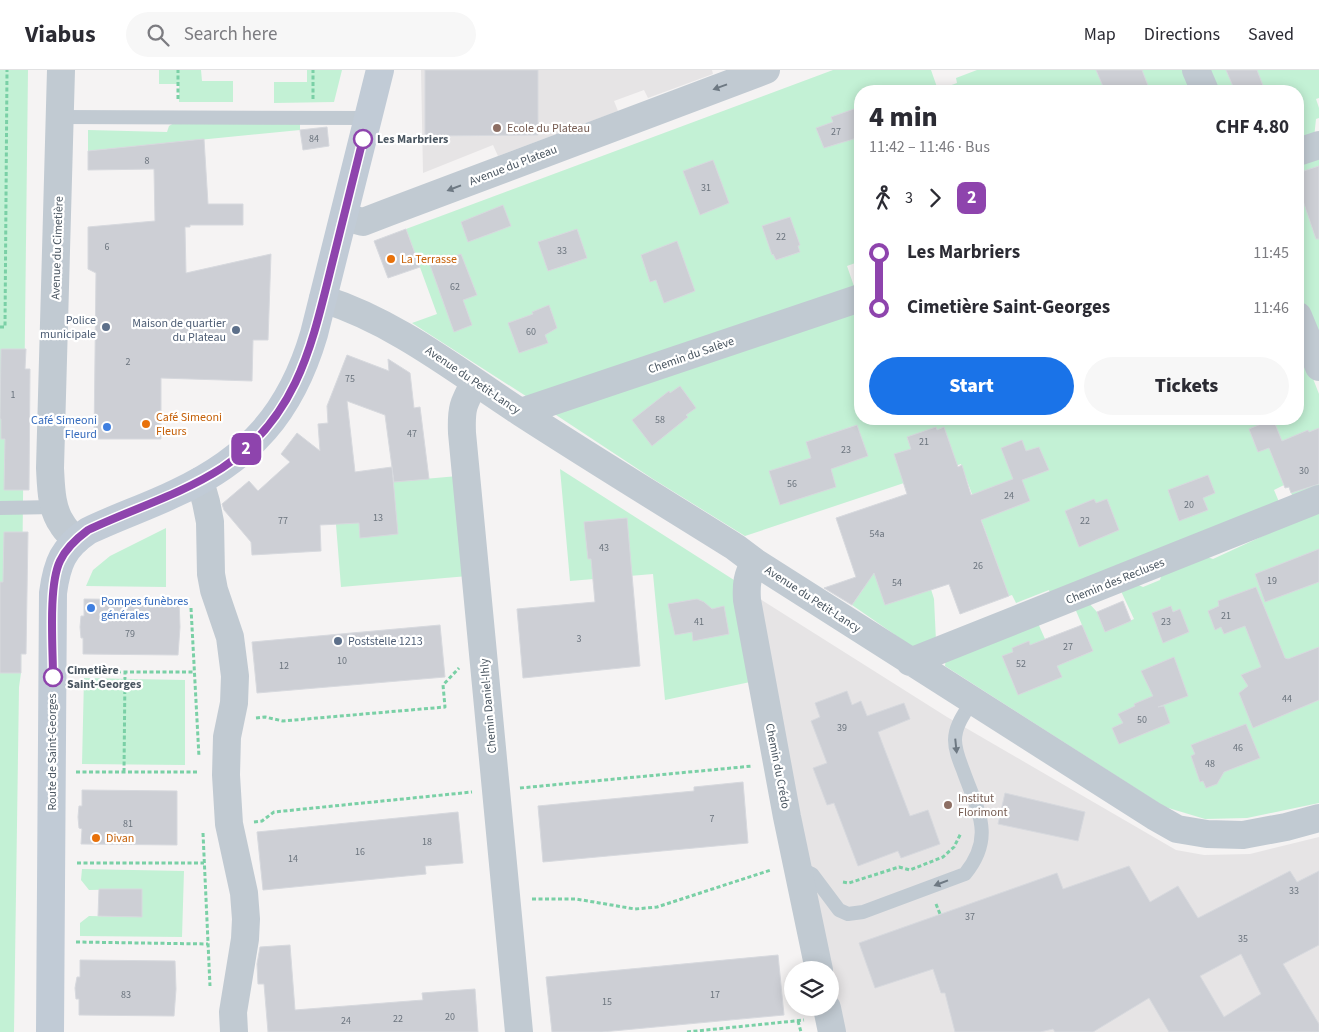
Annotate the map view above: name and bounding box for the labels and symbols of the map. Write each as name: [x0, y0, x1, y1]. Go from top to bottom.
one-way arrow: [712, 83, 727, 91]
place label: Ecole du Plateau: [507, 120, 590, 137]
marker: Ecole du Plateau: [491, 122, 503, 134]
house number: 27: [831, 125, 841, 139]
marker: Les Marbriers: [353, 129, 373, 149]
place label: Les Marbriers: [377, 131, 448, 148]
house number: 84: [309, 132, 319, 146]
street label: Avenue du Plateau: [467, 141, 560, 190]
house number: 8: [145, 154, 150, 168]
house number: 31: [701, 181, 711, 195]
one-way arrow: [446, 184, 461, 192]
street label: Avenue du Cimetière: [47, 196, 68, 300]
house number: 22: [776, 230, 786, 244]
house number: 6: [105, 240, 110, 254]
house number: 33: [557, 244, 567, 258]
place label: La Terrasse: [401, 251, 457, 268]
marker: La Terrasse: [385, 253, 397, 265]
house number: 62: [450, 280, 460, 294]
place label: Police municipale: [40, 312, 96, 343]
place label: Maison de quartier du Plateau: [132, 315, 227, 346]
marker: Police municipale: [100, 321, 112, 333]
marker: Maison de quartier du Plateau: [230, 324, 242, 336]
house number: 60: [526, 325, 536, 339]
street label: Chemin du Salève: [646, 333, 736, 378]
street label: Avenue du Petit-Lancy: [422, 342, 524, 419]
house number: 2: [126, 355, 131, 369]
house number: 75: [345, 372, 355, 386]
house number: 1: [11, 388, 16, 402]
place label: Café Simeoni Fleurs: [156, 409, 222, 440]
place label: Café Simeoni Fleurd: [31, 412, 97, 443]
house number: 58: [655, 413, 665, 427]
marker: Café Simeoni Fleurs: [140, 418, 152, 430]
marker: Café Simeoni Fleurd: [101, 421, 113, 433]
house number: 47: [407, 427, 417, 441]
line badge: 2: [230, 433, 262, 465]
house number: 21: [919, 435, 929, 449]
house number: 23: [841, 443, 851, 457]
house number: 30: [1299, 464, 1309, 478]
house number: 56: [787, 477, 797, 491]
house number: 24: [1004, 489, 1014, 503]
house number: 20: [1184, 498, 1194, 512]
house number: 13: [373, 511, 383, 525]
house number: 77: [278, 514, 288, 528]
house number: 22: [1080, 514, 1090, 528]
house number: 54a: [870, 527, 884, 541]
house number: 43: [599, 541, 609, 555]
street label: Chemin des Recluses: [1063, 554, 1167, 609]
house number: 26: [973, 559, 983, 573]
street label: Avenue du Petit-Lancy: [761, 562, 864, 637]
house number: 19: [1267, 574, 1277, 588]
house number: 54: [892, 576, 902, 590]
place label: Pompes funèbres générales: [101, 593, 188, 624]
marker: Pompes funèbres générales: [85, 602, 97, 614]
house number: 21: [1221, 609, 1231, 623]
house number: 41: [694, 615, 704, 629]
house number: 23: [1161, 615, 1171, 629]
house number: 79: [125, 627, 135, 641]
house number: 3: [577, 632, 582, 646]
place label: Poststelle 1213: [348, 633, 423, 650]
marker: Poststelle 1213: [332, 635, 344, 647]
house number: 27: [1063, 640, 1073, 654]
house number: 10: [337, 654, 347, 668]
street label: Chemin Daniel-Ihly: [476, 657, 501, 754]
house number: 52: [1016, 657, 1026, 671]
house number: 12: [279, 659, 289, 673]
place label: Cimetière Saint-Georges: [67, 662, 141, 693]
marker: Cimetière Saint-Georges: [43, 667, 63, 687]
house number: 44: [1282, 692, 1292, 706]
street label: Route de Saint-Georges: [44, 693, 61, 811]
house number: 50: [1137, 713, 1147, 727]
house number: 39: [837, 721, 847, 735]
street label: Chemin du Crédo: [761, 722, 794, 810]
one-way arrow: [953, 738, 961, 754]
house number: 46: [1233, 741, 1243, 755]
house number: 48: [1205, 757, 1215, 771]
place label: Institut Florimont: [958, 790, 1008, 821]
marker: Institut Florimont: [942, 799, 954, 811]
house number: 7: [710, 812, 715, 826]
house number: 81: [123, 817, 133, 831]
place label: Divan: [106, 830, 134, 847]
marker: Divan: [90, 832, 102, 844]
house number: 18: [422, 835, 432, 849]
house number: 16: [355, 845, 365, 859]
house number: 14: [288, 852, 298, 866]
one-way arrow: [933, 879, 948, 887]
house number: 33: [1289, 884, 1299, 898]
house number: 37: [965, 910, 975, 924]
house number: 35: [1238, 932, 1248, 946]
house number: 83: [121, 988, 131, 1002]
house number: 17: [710, 988, 720, 1002]
house number: 15: [602, 995, 612, 1009]
house number: 20: [445, 1010, 455, 1024]
house number: 22: [393, 1012, 403, 1026]
house number: 24: [341, 1014, 351, 1028]

